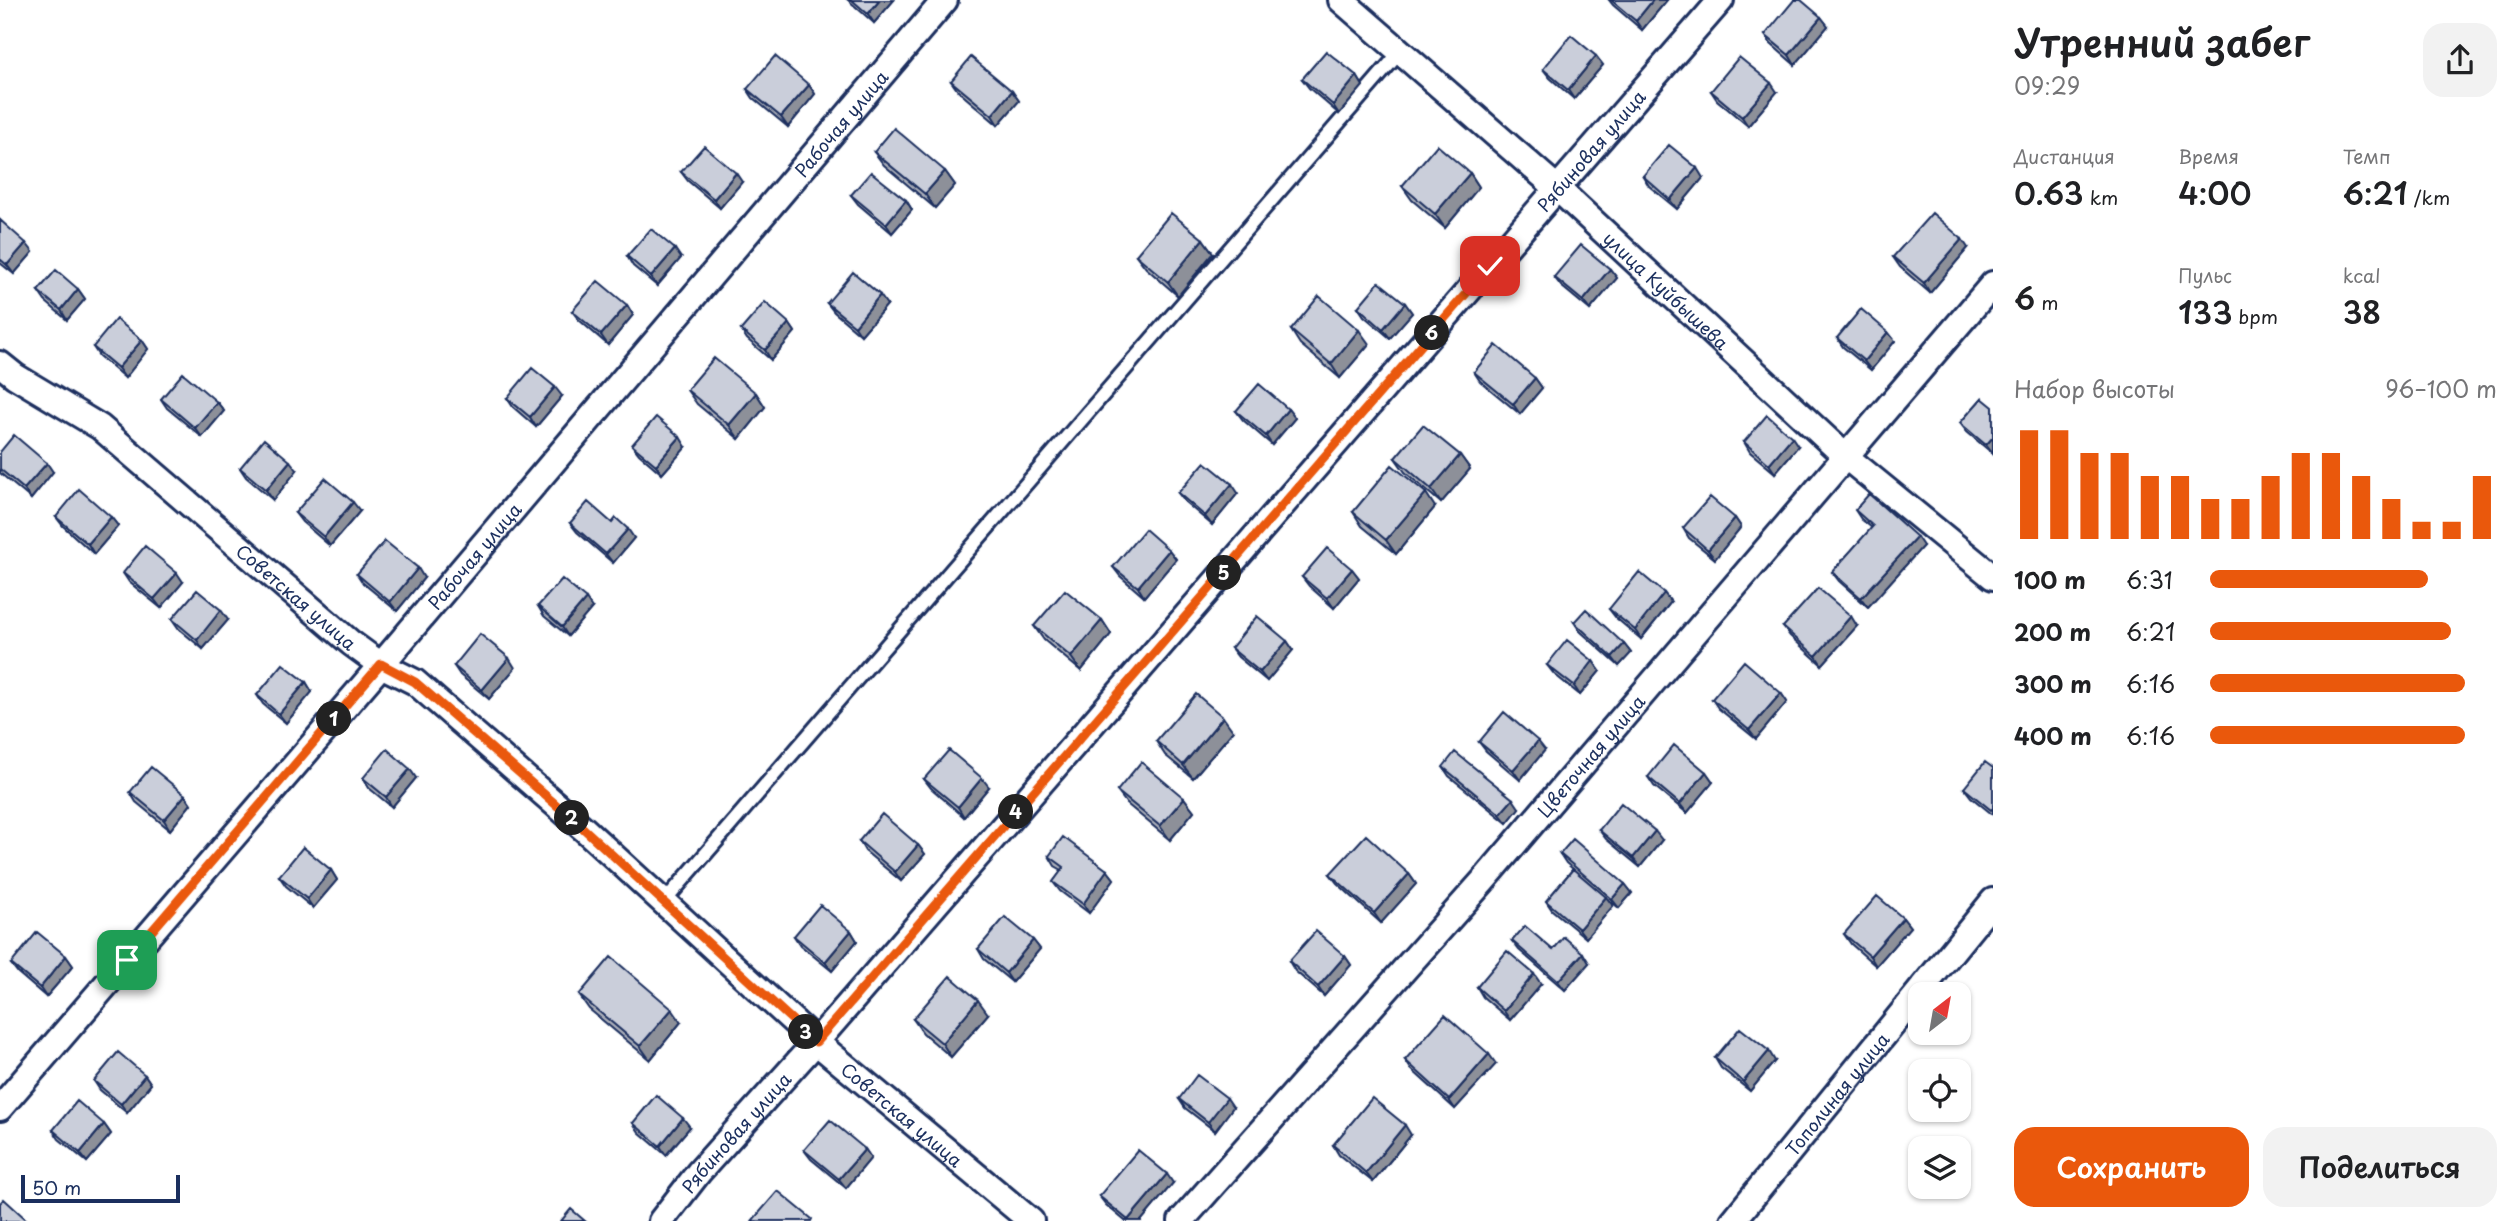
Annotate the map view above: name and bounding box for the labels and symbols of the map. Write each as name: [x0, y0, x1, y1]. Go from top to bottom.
street label: Рабочая улица: [788, 63, 894, 182]
street label: Рябиновая улица: [1530, 83, 1652, 217]
street label: улица Куйбышева: [1598, 225, 1736, 356]
pin: [1460, 236, 1520, 296]
pin: 6: [1414, 316, 1450, 350]
street label: Рабочая улица: [421, 496, 528, 615]
street label: Советская улица: [231, 537, 363, 656]
pin: 5: [1206, 556, 1242, 590]
street label: Цветочная улица: [1530, 688, 1651, 823]
pin: 1: [316, 702, 352, 736]
pin: 4: [998, 794, 1034, 830]
pin: 2: [554, 800, 590, 836]
pin: [97, 930, 157, 990]
north arrow: [1908, 982, 1970, 1045]
pin: 3: [788, 1014, 824, 1050]
street label: Тополиная улица: [1778, 1026, 1895, 1161]
street label: Советская улица: [836, 1055, 970, 1173]
street label: Рябиновая улица: [674, 1065, 797, 1198]
scale bar: [21, 1172, 180, 1204]

